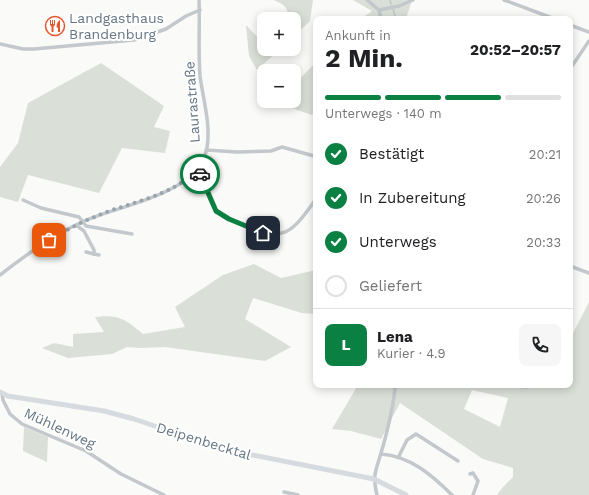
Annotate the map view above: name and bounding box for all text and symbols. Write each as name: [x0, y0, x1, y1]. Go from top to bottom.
place label: Landgasthaus Brandenburg: [69, 10, 164, 42]
map controls: [257, 12, 301, 108]
button: +: [257, 12, 301, 56]
restaurant icon: Landgasthaus Brandenburg: [44, 15, 66, 37]
text: Ankunft in: [325, 28, 391, 43]
text: 20:52–20:57: [470, 41, 561, 59]
text: 2 Min.: [325, 43, 403, 73]
street label: Laurastraße: [181, 61, 203, 143]
button: −: [257, 64, 301, 108]
text: Unterwegs · 140 m: [325, 106, 442, 121]
icon: check: [325, 143, 347, 165]
text: Bestätigt: [359, 145, 424, 163]
text: 20:21: [529, 147, 561, 162]
courier: [180, 154, 220, 194]
icon: car: [189, 163, 211, 185]
icon: check: [325, 187, 347, 209]
text: In Zubereitung: [359, 189, 466, 207]
text: 20:26: [526, 191, 561, 206]
pin: [246, 216, 280, 250]
icon: home: [252, 222, 274, 244]
pin: [32, 223, 66, 257]
icon: bag: [38, 229, 60, 251]
icon: check: [325, 231, 347, 253]
text: Unterwegs: [359, 233, 437, 251]
text: 20:33: [526, 235, 561, 250]
text: Geliefert: [359, 277, 422, 295]
button: phone: [519, 324, 561, 366]
text: Lena: [377, 328, 413, 346]
text: L: [341, 336, 351, 354]
text: Kurier · 4.9: [377, 346, 446, 361]
street label: Mühlenweg: [22, 404, 99, 452]
street label: Deipenbecktal: [155, 419, 254, 463]

